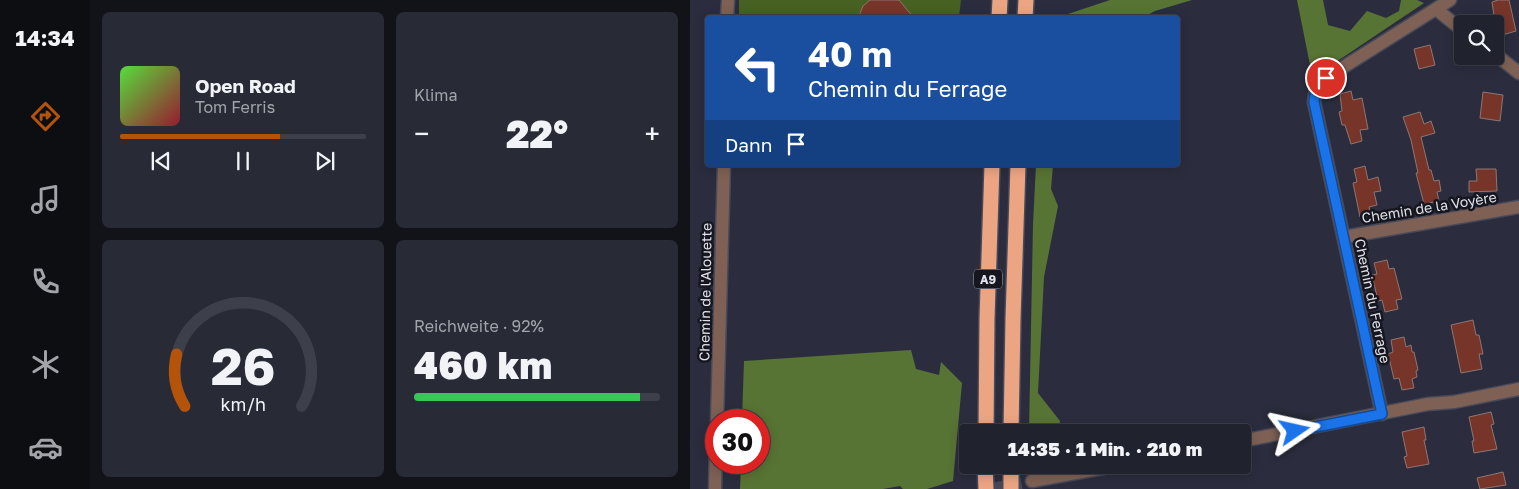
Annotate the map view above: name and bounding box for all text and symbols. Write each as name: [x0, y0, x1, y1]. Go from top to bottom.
map controls: [1454, 15, 1504, 65]
button: search: [1454, 15, 1504, 65]
text: 14:34: [15, 24, 75, 51]
text: 40 m: [808, 33, 892, 75]
icon: left: [725, 35, 790, 100]
pin: [1305, 57, 1347, 99]
icon: arrive: [1312, 64, 1340, 92]
text: Open Road: [195, 74, 296, 97]
text: Chemin du Ferrage: [808, 75, 1007, 102]
text: Klima: [414, 85, 458, 105]
text: Tom Ferris: [195, 97, 275, 117]
icon: directions: [28, 99, 63, 134]
text: 22°: [506, 111, 568, 156]
text: −: [414, 117, 429, 150]
text: +: [645, 117, 660, 150]
icon: arrive: [782, 130, 810, 158]
text: Dann: [725, 133, 772, 156]
icon: previous: [147, 147, 175, 175]
icon: pause: [229, 147, 257, 175]
icon: next: [311, 147, 339, 175]
icon: music: [28, 182, 63, 217]
street label: Chemin de la Voyère: [1360, 188, 1498, 226]
street label: Chemin de l'Alouette: [695, 223, 715, 361]
street label: Chemin du Ferrage: [1352, 237, 1394, 365]
icon: phone: [28, 264, 63, 299]
road number: A9: [974, 270, 1002, 288]
text: Reichweite · 92%: [414, 316, 544, 336]
text: 26: [211, 334, 275, 396]
text: 460 km: [414, 342, 552, 387]
icon: climate: [28, 347, 63, 382]
text: km/h: [220, 393, 266, 415]
position arrow: [1268, 404, 1320, 456]
speed limit sign: 30: [705, 409, 770, 474]
icon: car: [28, 430, 63, 465]
text: 14:35 · 1 Min. · 210 m: [1008, 437, 1202, 460]

